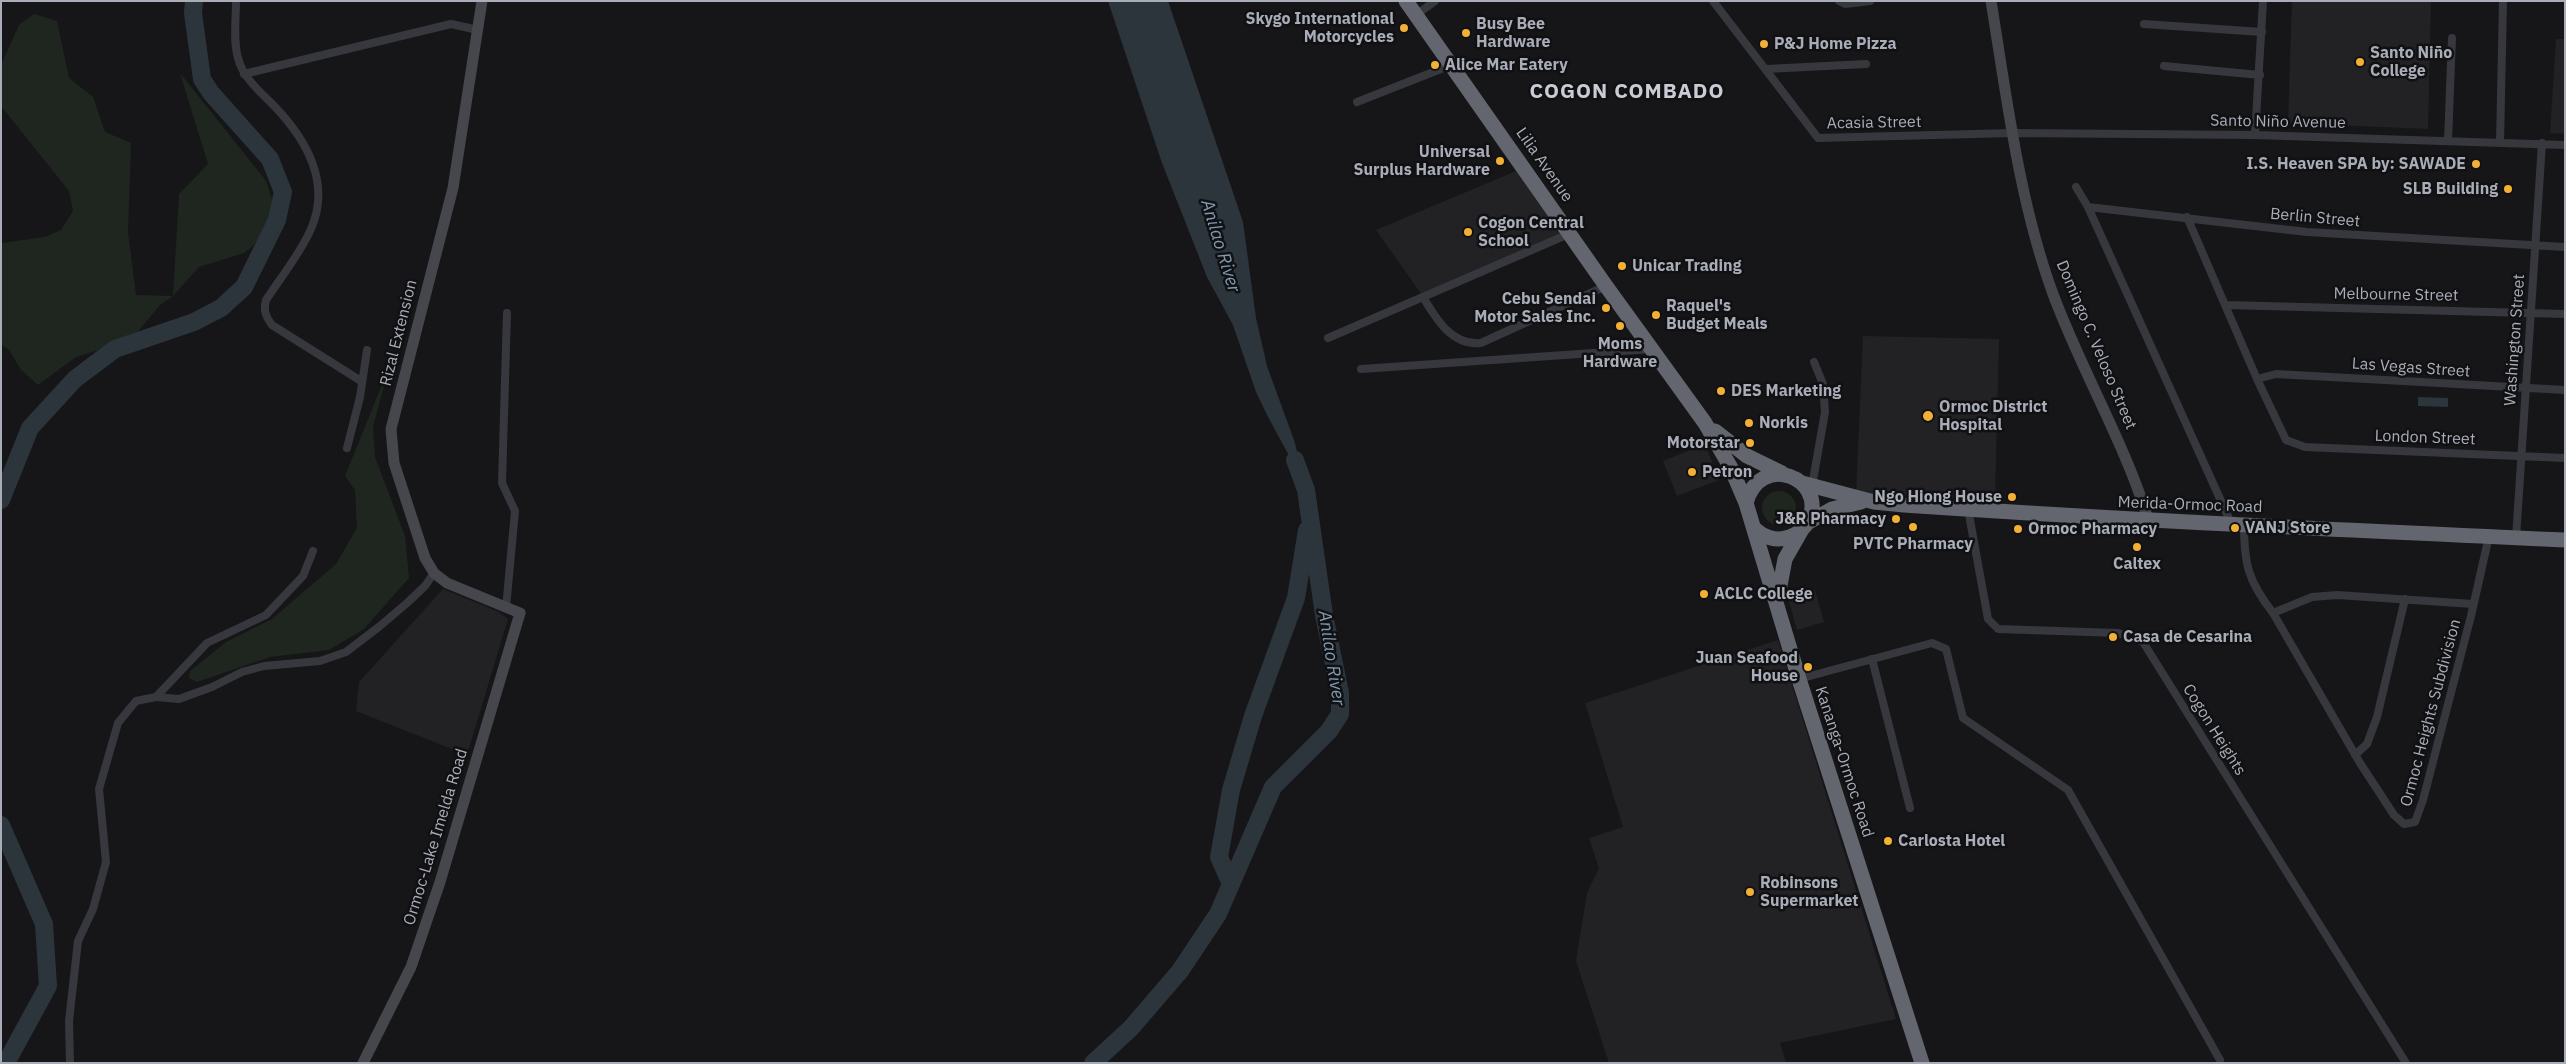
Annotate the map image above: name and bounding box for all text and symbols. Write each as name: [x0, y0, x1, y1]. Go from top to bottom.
place label: Skygo International Motorcycles: [1245, 9, 1394, 47]
place label: Busy Bee Hardware: [1476, 14, 1551, 52]
marker: Skygo International Motorcycles: [1398, 22, 1410, 34]
marker: Busy Bee Hardware: [1460, 27, 1472, 39]
place label: P&J Home Pizza: [1774, 34, 1897, 54]
marker: P&J Home Pizza: [1758, 38, 1770, 50]
place label: Santo Niño College: [2370, 43, 2452, 81]
place label: Alice Mar Eatery: [1445, 55, 1568, 75]
marker: Santo Niño College: [2354, 56, 2366, 68]
marker: Alice Mar Eatery: [1429, 59, 1441, 71]
district label: COGON COMBADO: [1528, 79, 1726, 105]
street label: Santo Niño Avenue: [2210, 111, 2346, 133]
street label: Acasia Street: [1826, 113, 1922, 133]
street label: Lilia Avenue: [1511, 124, 1577, 206]
place label: Universal Surplus Hardware: [1354, 142, 1490, 180]
place label: I.S. Heaven SPA by: SAWADE: [2246, 154, 2466, 174]
marker: Universal Surplus Hardware: [1494, 155, 1506, 167]
marker: I.S. Heaven SPA by: SAWADE: [2470, 158, 2482, 170]
place label: SLB Building: [2403, 179, 2498, 199]
marker: SLB Building: [2502, 183, 2514, 195]
water label: Anilao River: [1196, 197, 1244, 295]
street label: Berlin Street: [2269, 205, 2361, 231]
place label: Cogon Central School: [1478, 213, 1584, 251]
marker: Cogon Central School: [1462, 226, 1474, 238]
place label: Unicar Trading: [1632, 256, 1741, 276]
street label: Domingo C. Veloso Street: [2052, 258, 2140, 432]
marker: Unicar Trading: [1616, 260, 1628, 272]
street label: Washington Street: [2501, 273, 2529, 407]
street label: Rizal Extension: [376, 278, 422, 388]
street label: Melbourne Street: [2333, 284, 2459, 306]
place label: Cebu Sendai Motor Sales Inc.: [1474, 289, 1596, 327]
place label: Raquel's Budget Meals: [1666, 296, 1768, 334]
marker: Cebu Sendai Motor Sales Inc.: [1600, 302, 1612, 314]
marker: Raquel's Budget Meals: [1650, 309, 1662, 321]
marker: Moms Hardware: [1614, 320, 1626, 332]
place label: Moms Hardware: [1583, 334, 1657, 372]
street label: Las Vegas Street: [2351, 354, 2471, 382]
place label: DES Marketing: [1731, 381, 1841, 401]
marker: DES Marketing: [1715, 385, 1727, 397]
place label: Ormoc District Hospital: [1939, 397, 2047, 435]
marker: Ormoc District Hospital: [1921, 409, 1935, 423]
place label: Norkis: [1759, 413, 1808, 433]
marker: Norkis: [1743, 417, 1755, 429]
street label: London Street: [2374, 427, 2476, 449]
place label: Motorstar: [1667, 433, 1740, 453]
marker: Motorstar: [1744, 437, 1756, 449]
place label: Petron: [1702, 462, 1752, 482]
marker: Petron: [1686, 466, 1698, 478]
place label: Ngo Hiong House: [1874, 487, 2002, 507]
marker: Ngo Hiong House: [2006, 491, 2018, 503]
street label: Merida-Ormoc Road: [2117, 493, 2263, 517]
place label: J&R Pharmacy: [1775, 509, 1886, 529]
marker: J&R Pharmacy: [1890, 513, 1902, 525]
place label: VANJ Store: [2245, 518, 2330, 538]
place label: Ormoc Pharmacy: [2028, 519, 2157, 539]
marker: PVTC Pharmacy: [1907, 521, 1919, 533]
marker: VANJ Store: [2229, 522, 2241, 534]
marker: Ormoc Pharmacy: [2012, 523, 2024, 535]
place label: PVTC Pharmacy: [1853, 534, 1973, 554]
marker: Caltex: [2131, 541, 2143, 553]
place label: Caltex: [2113, 554, 2161, 574]
place label: ACLC College: [1714, 584, 1813, 604]
marker: ACLC College: [1698, 588, 1710, 600]
water label: Anilao River: [1313, 609, 1349, 707]
street label: Ormoc Heights Subdivision: [2397, 617, 2465, 809]
place label: Casa de Cesarina: [2123, 627, 2252, 647]
marker: Casa de Cesarina: [2107, 631, 2119, 643]
place label: Juan Seafood House: [1696, 648, 1798, 686]
marker: Juan Seafood House: [1802, 661, 1814, 673]
street label: Cogon Heights: [2178, 681, 2250, 779]
street label: Kananga-Ormoc Road: [1811, 684, 1877, 840]
street label: Ormoc-Lake Imelda Road: [400, 746, 472, 928]
place label: Carlosta Hotel: [1898, 831, 2005, 851]
marker: Carlosta Hotel: [1882, 835, 1894, 847]
place label: Robinsons Supermarket: [1760, 873, 1858, 911]
marker: Robinsons Supermarket: [1744, 886, 1756, 898]

